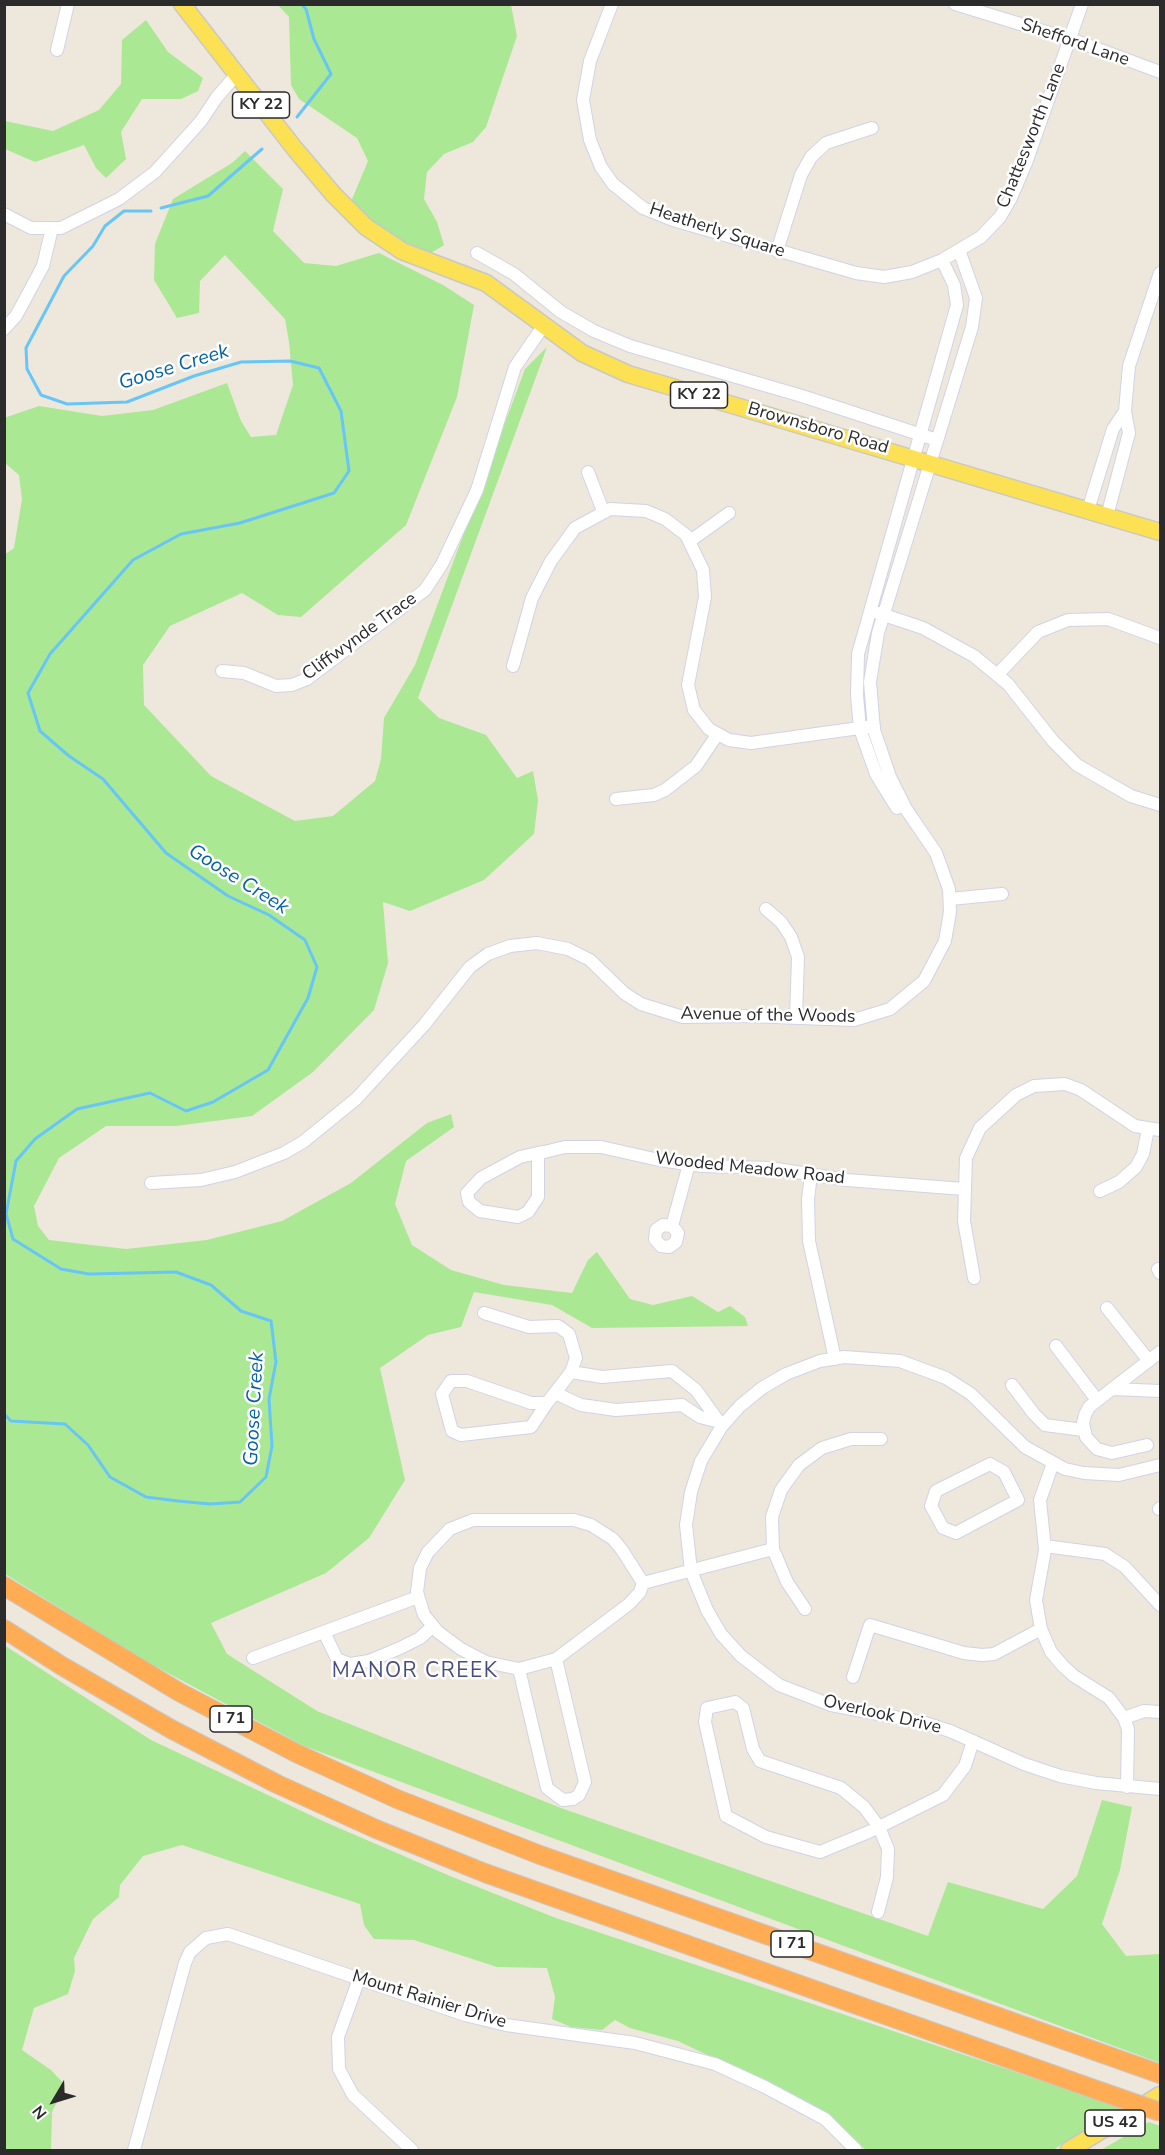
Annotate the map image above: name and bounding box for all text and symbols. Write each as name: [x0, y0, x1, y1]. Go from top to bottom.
street label: Shefford Lane: [1018, 14, 1132, 72]
street label: Chattesworth Lane: [993, 60, 1071, 212]
road number: KY 22: [232, 92, 290, 118]
street label: Heatherly Square: [646, 199, 788, 263]
water label: Goose Creek: [116, 340, 232, 396]
road number: KY 22: [670, 382, 728, 408]
street label: Brownsboro Road: [745, 399, 891, 459]
street label: Cliffwynde Trace: [299, 588, 421, 686]
water label: Goose Creek: [183, 840, 293, 920]
street label: Avenue of the Woods: [680, 1004, 856, 1028]
street label: Wooded Meadow Road: [654, 1148, 846, 1190]
water label: Goose Creek: [240, 1351, 270, 1467]
district label: MANOR CREEK: [332, 1659, 498, 1685]
street label: Overlook Drive: [821, 1691, 943, 1739]
road number: I 71: [210, 1706, 252, 1732]
road number: I 71: [771, 1931, 813, 1957]
street label: Mount Rainier Drive: [349, 1966, 509, 2034]
north arrow: [24, 2071, 84, 2131]
text: N: [27, 2101, 52, 2124]
road number: US 42: [1085, 2110, 1145, 2136]

